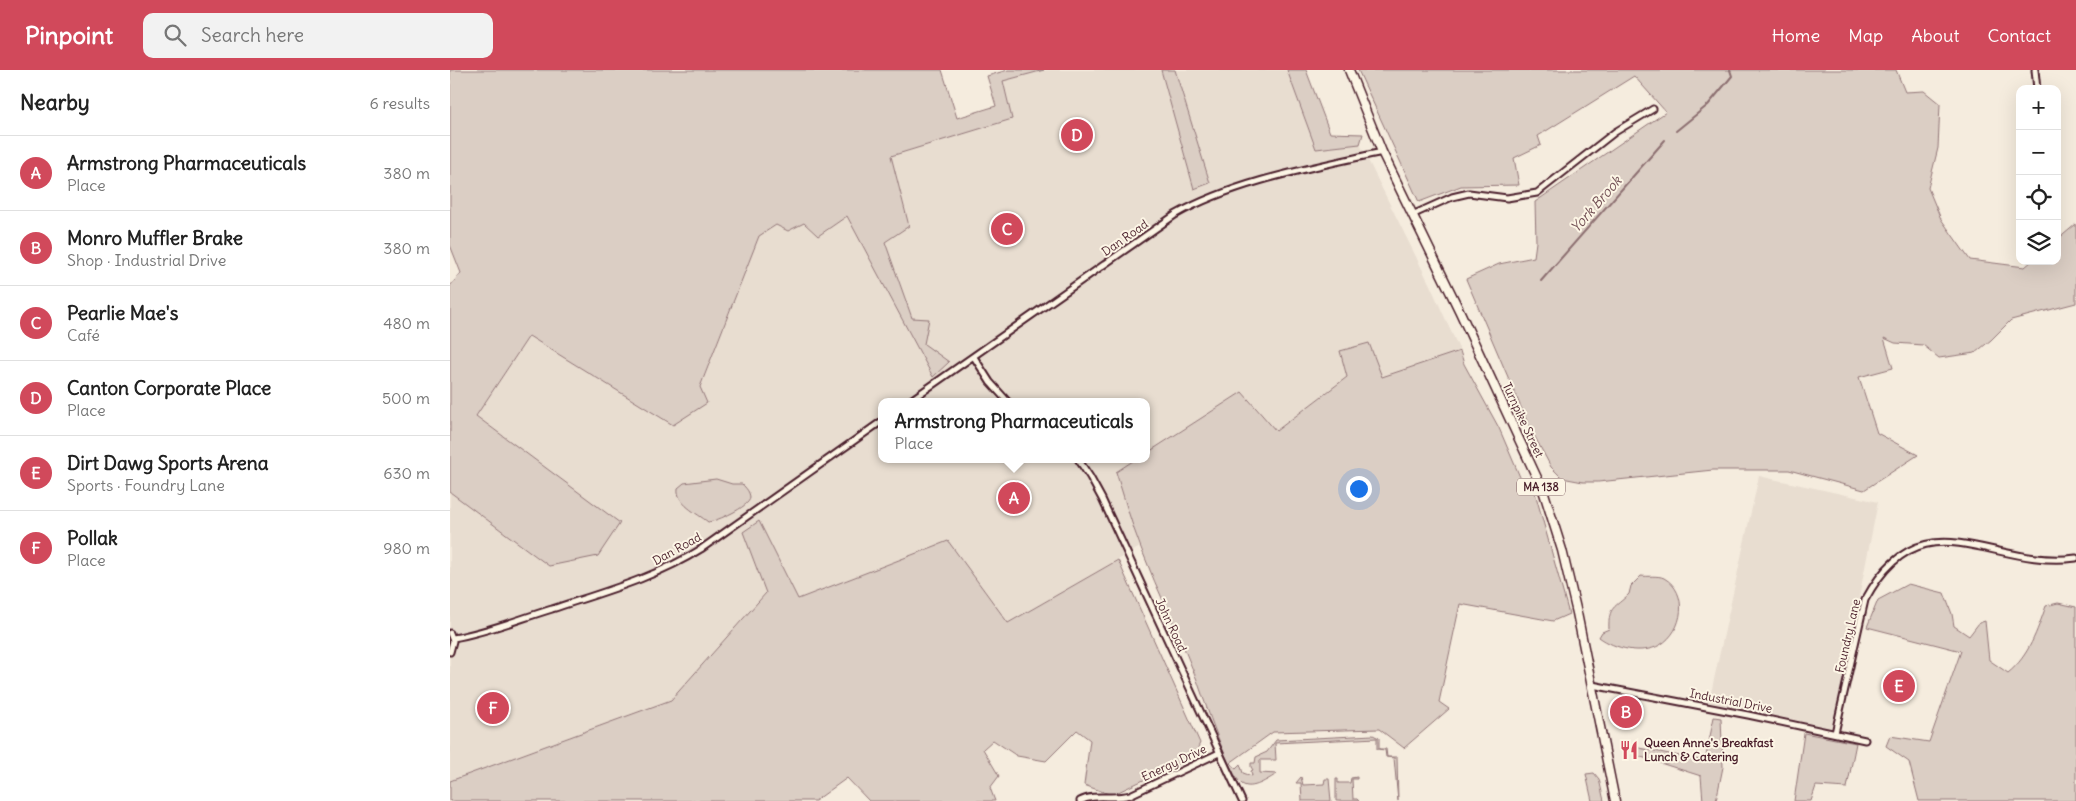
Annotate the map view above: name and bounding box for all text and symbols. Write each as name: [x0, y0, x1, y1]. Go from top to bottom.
search box: [143, 13, 493, 58]
text: Pinpoint: [25, 20, 113, 50]
icon: search: [161, 21, 189, 49]
text: Search here: [201, 23, 304, 47]
text: Home: [1772, 24, 1820, 47]
text: Map: [1848, 24, 1883, 47]
text: About: [1911, 24, 1959, 47]
text: Contact: [1987, 24, 2051, 47]
map controls: [2016, 85, 2061, 265]
button: +: [2016, 85, 2061, 130]
text: Nearby: [20, 89, 90, 116]
text: 6 results: [369, 93, 430, 113]
pin: D: [1061, 116, 1093, 154]
button: −: [2016, 130, 2061, 175]
text: Armstrong Pharmaceuticals: [67, 151, 306, 175]
text: A: [31, 163, 41, 183]
text: 380 m: [383, 163, 430, 183]
water label: York Brook: [1567, 172, 1626, 236]
text: Place: [67, 175, 106, 195]
button: locate: [2016, 175, 2061, 220]
pin: C: [991, 210, 1023, 248]
street label: Dan Road: [1099, 216, 1151, 259]
button: layers: [2016, 220, 2061, 265]
text: Monro Muffler Brake: [67, 226, 243, 250]
text: B: [31, 238, 41, 258]
text: 380 m: [383, 238, 430, 258]
text: Shop · Industrial Drive: [67, 250, 226, 270]
text: Pearlie Mae's: [67, 301, 178, 325]
text: C: [31, 313, 41, 333]
text: 480 m: [383, 313, 430, 333]
text: Café: [67, 325, 100, 345]
text: Canton Corporate Place: [67, 376, 271, 400]
street label: Turnpike Street: [1499, 380, 1547, 460]
text: D: [30, 388, 42, 408]
text: 500 m: [382, 388, 430, 408]
popup: [878, 398, 1150, 463]
text: Place: [67, 400, 106, 420]
text: Armstrong Pharmaceuticals: [894, 409, 1134, 433]
text: Place: [894, 433, 933, 453]
text: Dirt Dawg Sports Arena: [67, 451, 269, 475]
text: E: [31, 463, 41, 483]
text: 630 m: [383, 463, 430, 483]
text: Sports · Foundry Lane: [67, 475, 225, 495]
your location: [1346, 476, 1372, 502]
road number: MA 138: [1517, 478, 1565, 496]
pin: A: [998, 479, 1030, 517]
text: Pollak: [67, 526, 118, 550]
street label: Dan Road: [650, 529, 704, 568]
text: F: [31, 538, 41, 558]
text: 980 m: [383, 538, 430, 558]
text: Place: [67, 550, 106, 570]
street label: John Road: [1152, 595, 1190, 654]
street label: Foundry Lane: [1832, 598, 1863, 674]
pin: E: [1883, 667, 1915, 705]
street label: Industrial Drive: [1688, 685, 1774, 716]
pin: F: [477, 689, 509, 727]
pin: B: [1610, 693, 1642, 731]
place label: Queen Anne's Breakfast Lunch & Catering: [1644, 735, 1774, 765]
restaurant icon: Queen Anne's Breakfast Lunch & Catering: [1618, 739, 1640, 761]
street label: Energy Drive: [1139, 741, 1209, 784]

